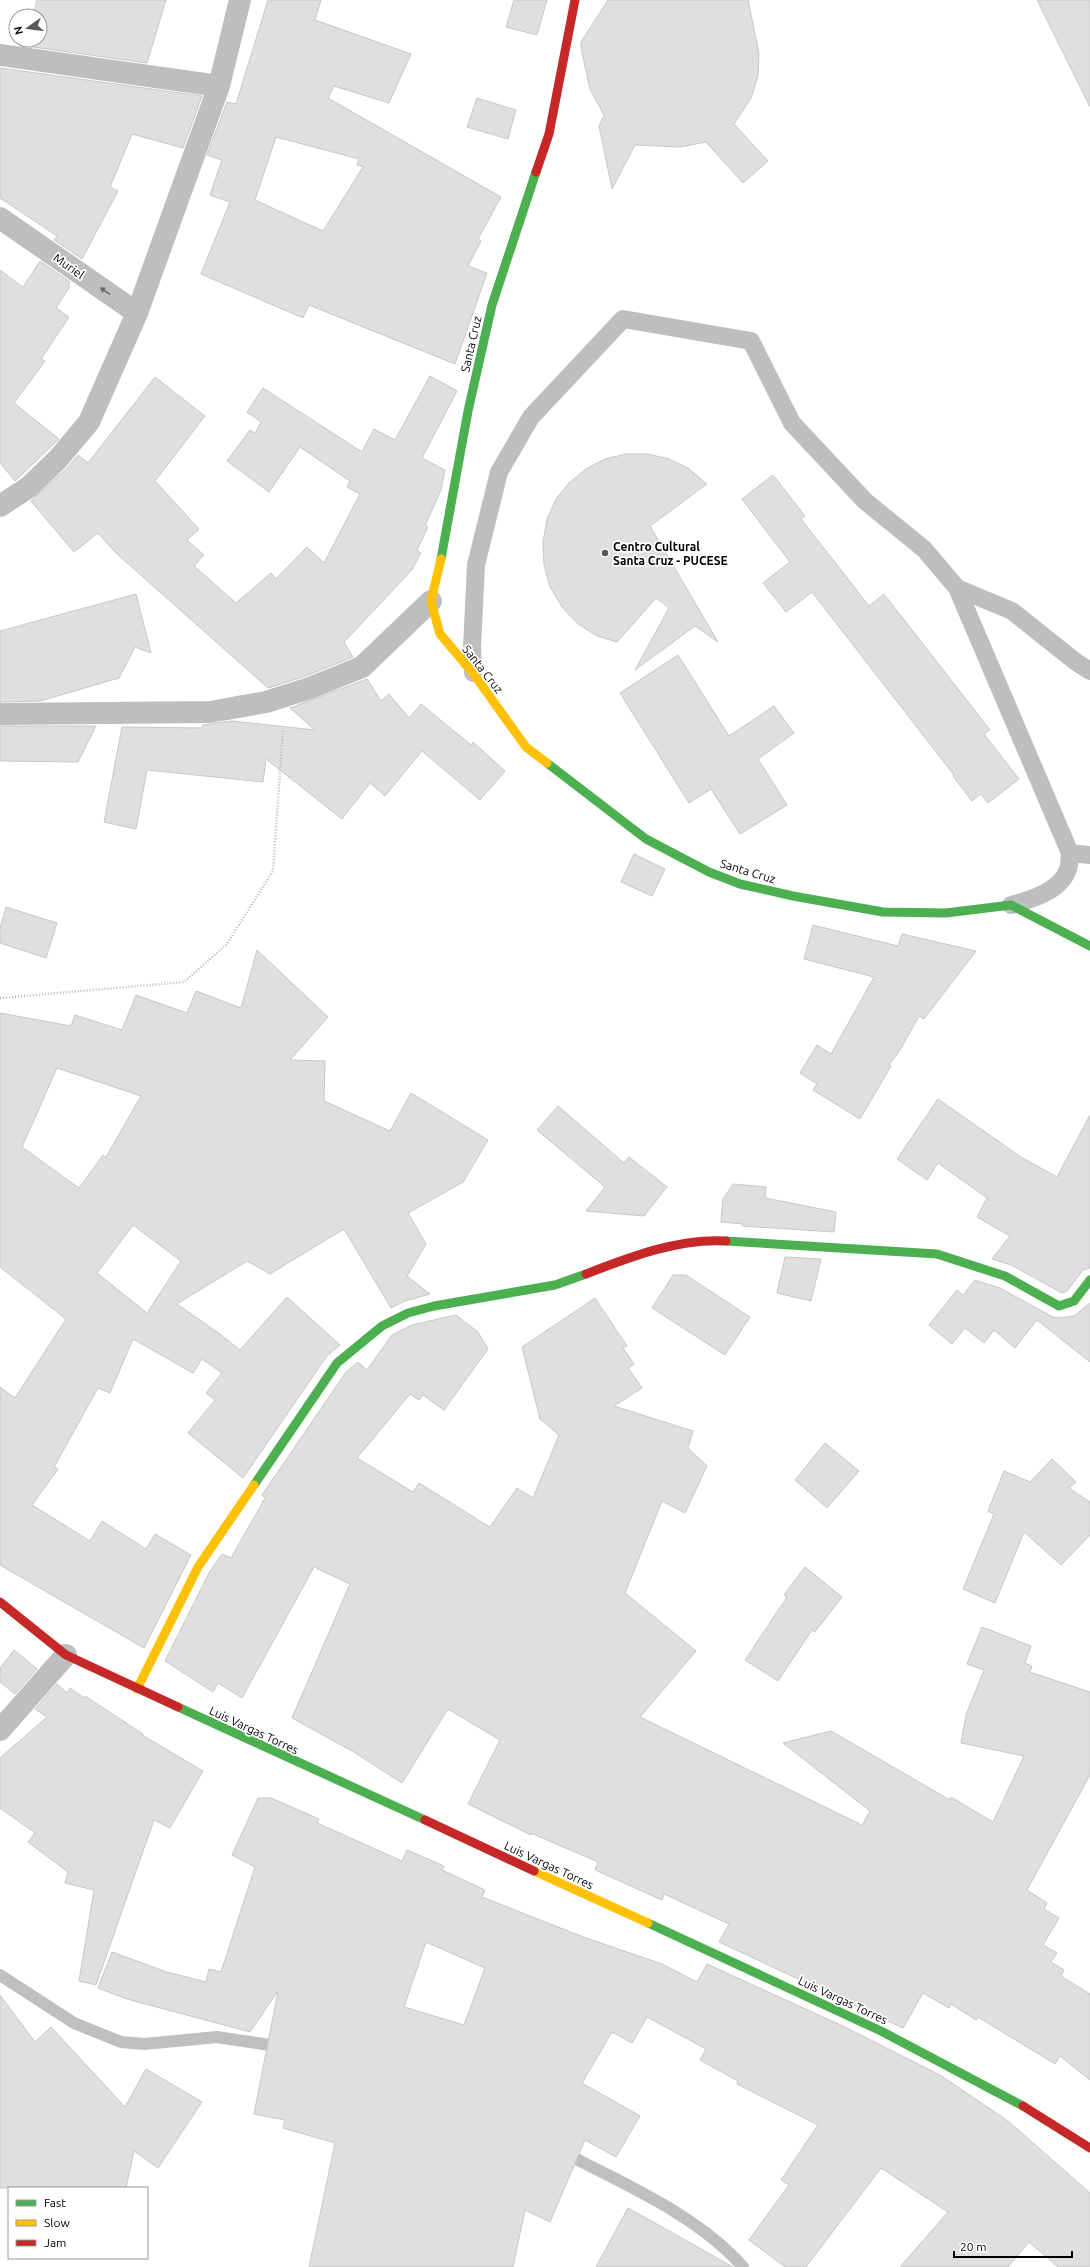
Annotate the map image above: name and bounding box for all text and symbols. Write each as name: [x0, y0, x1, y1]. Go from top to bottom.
north arrow: [8, 8, 48, 48]
text: N: [11, 25, 25, 36]
street label: Muriel: [51, 251, 87, 281]
one-way arrow: [100, 287, 110, 295]
street label: Santa Cruz: [458, 314, 484, 373]
place label: Centro Cultural Santa Cruz - PUCESE: [613, 540, 728, 567]
marker: Centro Cultural Santa Cruz - PUCESE: [600, 548, 610, 558]
street label: Santa Cruz: [460, 642, 506, 696]
street label: Santa Cruz: [719, 856, 778, 886]
street label: Luis Vargas Torres: [207, 1704, 301, 1756]
street label: Luis Vargas Torres: [502, 1839, 596, 1891]
street label: Luis Vargas Torres: [796, 1974, 890, 2026]
legend: [8, 2187, 148, 2259]
text: Fast: [44, 2196, 66, 2209]
text: Slow: [44, 2216, 70, 2229]
scale bar: [954, 2233, 1072, 2259]
text: Jam: [44, 2236, 66, 2249]
text: 20 m: [960, 2240, 987, 2253]

